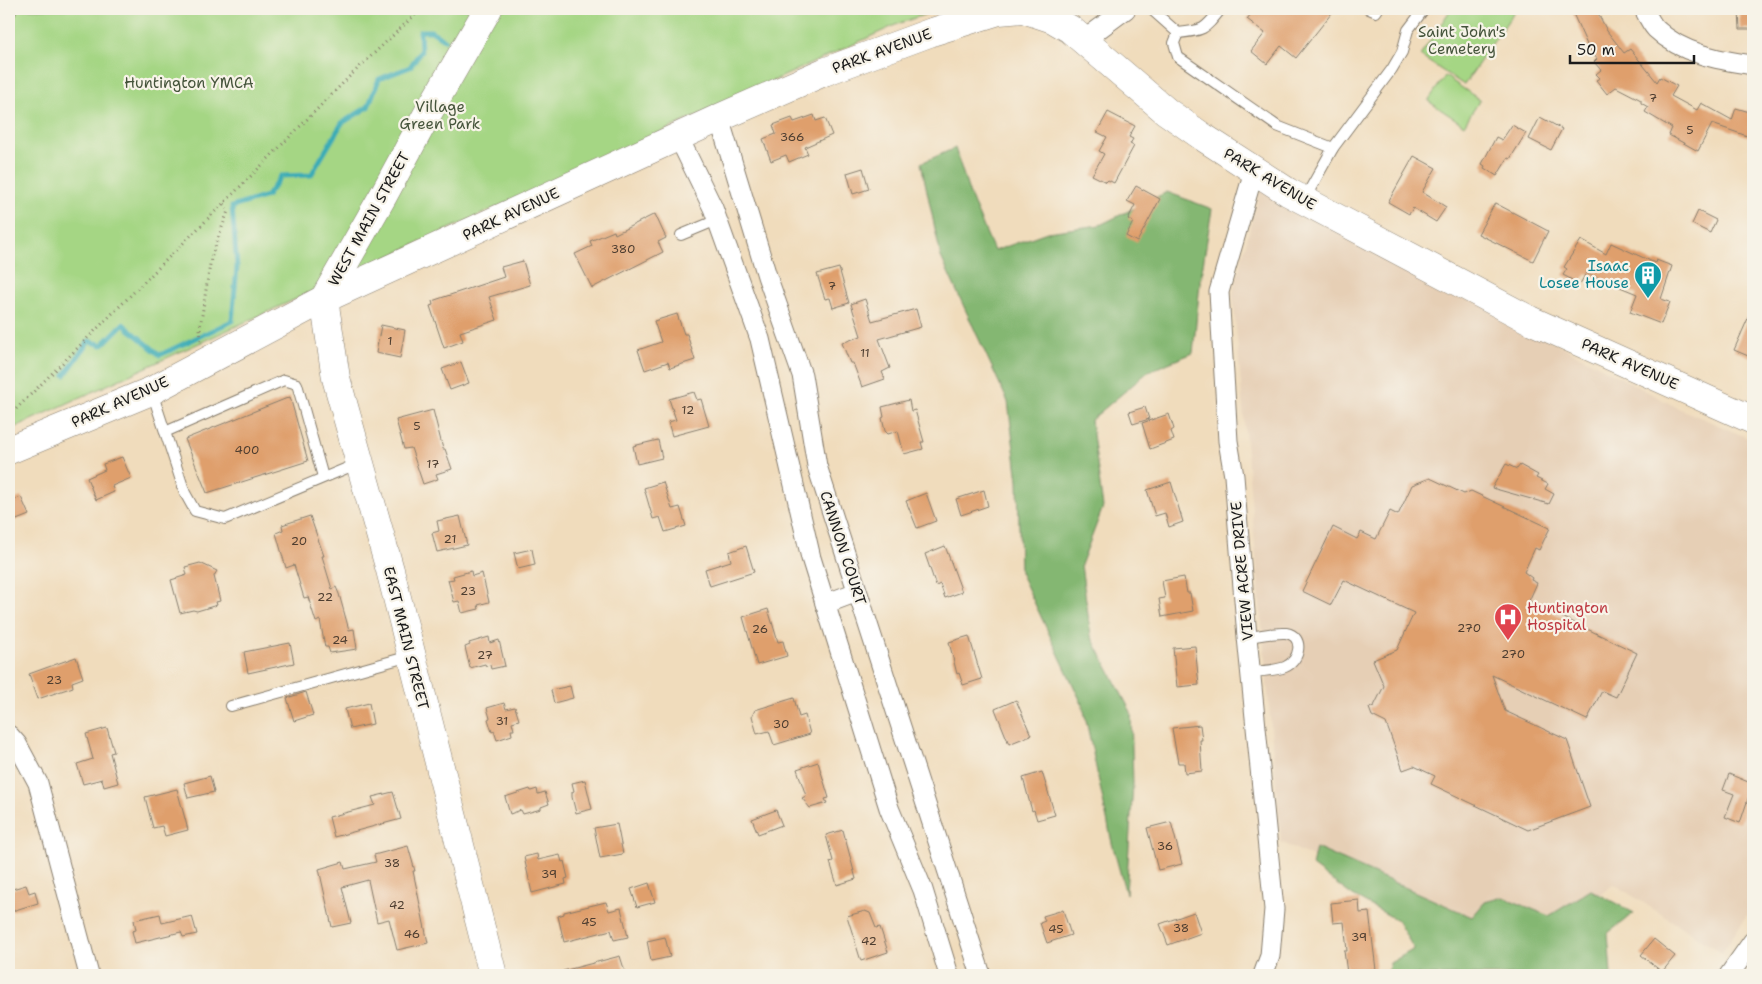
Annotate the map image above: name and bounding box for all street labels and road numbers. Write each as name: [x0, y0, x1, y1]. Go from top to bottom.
street label: PARK AVENUE: [829, 24, 935, 78]
street label: PARK AVENUE: [1220, 143, 1320, 215]
street label: WEST MAIN STREET: [324, 148, 414, 290]
street label: PARK AVENUE: [459, 183, 563, 245]
street label: PARK AVENUE: [1578, 334, 1682, 394]
street label: PARK AVENUE: [68, 372, 172, 432]
street label: CANNON COURT: [815, 488, 871, 608]
street label: VIEW ACRE DRIVE: [1226, 500, 1258, 642]
street label: EAST MAIN STREET: [379, 564, 433, 712]

